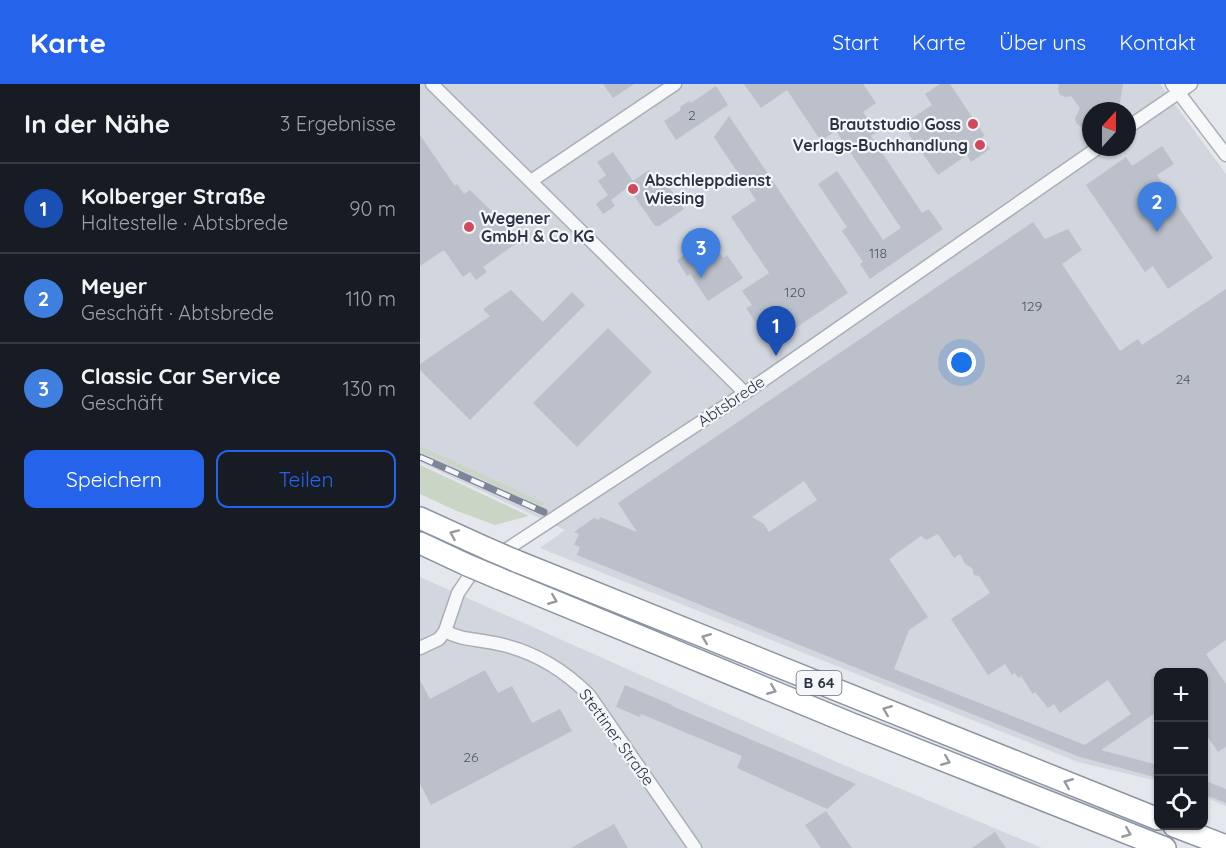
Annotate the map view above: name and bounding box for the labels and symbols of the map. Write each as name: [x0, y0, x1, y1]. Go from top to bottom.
north arrow: [1082, 102, 1136, 156]
house number: 2: [688, 106, 696, 124]
place label: Brautstudio Goss: [829, 114, 961, 134]
marker: Brautstudio Goss: [966, 117, 980, 131]
place label: Verlags-Buchhandlung: [793, 135, 968, 155]
marker: Verlags-Buchhandlung: [973, 138, 987, 152]
place label: Abschleppdienst Wiesing: [645, 170, 771, 208]
marker: Abschleppdienst Wiesing: [626, 182, 640, 196]
pin: 2: [1138, 182, 1176, 232]
place label: Wegener GmbH & Co KG: [481, 208, 594, 246]
marker: Wegener GmbH & Co KG: [462, 220, 476, 234]
pin: 3: [682, 228, 720, 278]
house number: 118: [869, 244, 887, 262]
house number: 120: [784, 283, 806, 301]
house number: 129: [1022, 297, 1043, 315]
pin: 1: [756, 306, 796, 356]
your location: [947, 348, 976, 377]
house number: 24: [1176, 370, 1190, 388]
street label: Abtsbrede: [694, 371, 768, 431]
one-way arrow: [449, 529, 460, 541]
one-way arrow: [546, 593, 557, 605]
one-way arrow: [702, 633, 713, 645]
road number: B 64: [796, 671, 842, 695]
one-way arrow: [765, 683, 776, 695]
street label: Stettiner Straße: [575, 684, 659, 790]
one-way arrow: [882, 705, 893, 718]
house number: 26: [463, 748, 479, 766]
one-way arrow: [939, 754, 950, 766]
one-way arrow: [1063, 778, 1074, 790]
one-way arrow: [1121, 826, 1132, 838]

